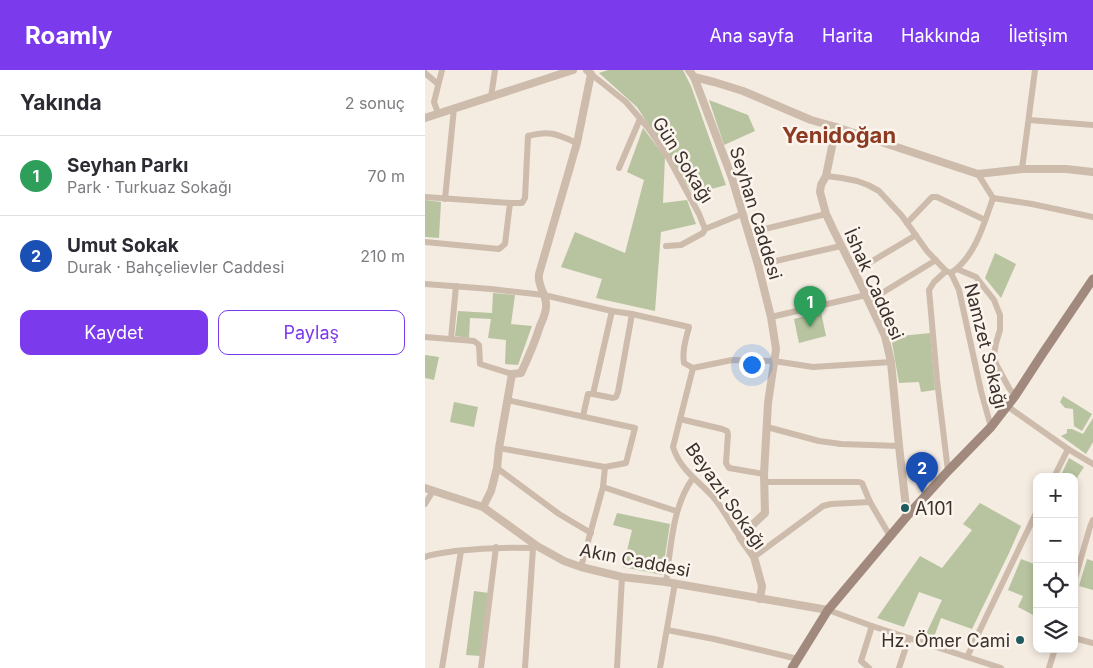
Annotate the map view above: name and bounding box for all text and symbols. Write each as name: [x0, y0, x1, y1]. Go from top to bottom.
text: Roamly: [25, 21, 112, 50]
text: Ana sayfa: [710, 25, 794, 46]
text: Harita: [822, 25, 873, 46]
text: Hakkında: [901, 25, 980, 46]
text: İletişim: [1008, 25, 1068, 46]
text: Yakında: [20, 90, 102, 115]
text: 2 sonuç: [345, 93, 405, 113]
street label: Gün Sokağı: [648, 113, 718, 207]
district label: Yenidoğan: [782, 122, 896, 148]
street label: Seyhan Caddesi: [726, 144, 786, 282]
text: Seyhan Parkı: [67, 154, 188, 177]
text: 1: [33, 166, 39, 186]
text: 70 m: [368, 166, 405, 186]
text: Park · Turkuaz Sokağı: [67, 177, 232, 197]
street label: İshak Caddesi: [840, 225, 909, 343]
text: Umut Sokak: [67, 234, 179, 257]
text: 2: [31, 246, 41, 266]
text: 210 m: [360, 246, 405, 266]
text: Durak · Bahçelievler Caddesi: [67, 257, 284, 277]
street label: Namzet Sokağı: [960, 281, 1012, 411]
pin: 1: [794, 286, 826, 327]
button: Kaydet: [20, 310, 208, 355]
button: Paylaş: [218, 310, 405, 355]
your location: [739, 352, 765, 378]
street label: Beyazıt Sokağı: [682, 439, 770, 553]
pin: 2: [906, 452, 938, 493]
map controls: [1033, 473, 1078, 653]
button: +: [1033, 473, 1078, 518]
place label: A101: [915, 498, 953, 519]
marker: A101: [899, 502, 911, 514]
button: −: [1033, 518, 1078, 563]
street label: Akın Caddesi: [578, 539, 692, 581]
button: locate: [1033, 563, 1078, 608]
button: layers: [1033, 608, 1078, 653]
place label: Hz. Ömer Cami: [881, 629, 1010, 651]
marker: Hz. Ömer Cami: [1014, 634, 1026, 646]

